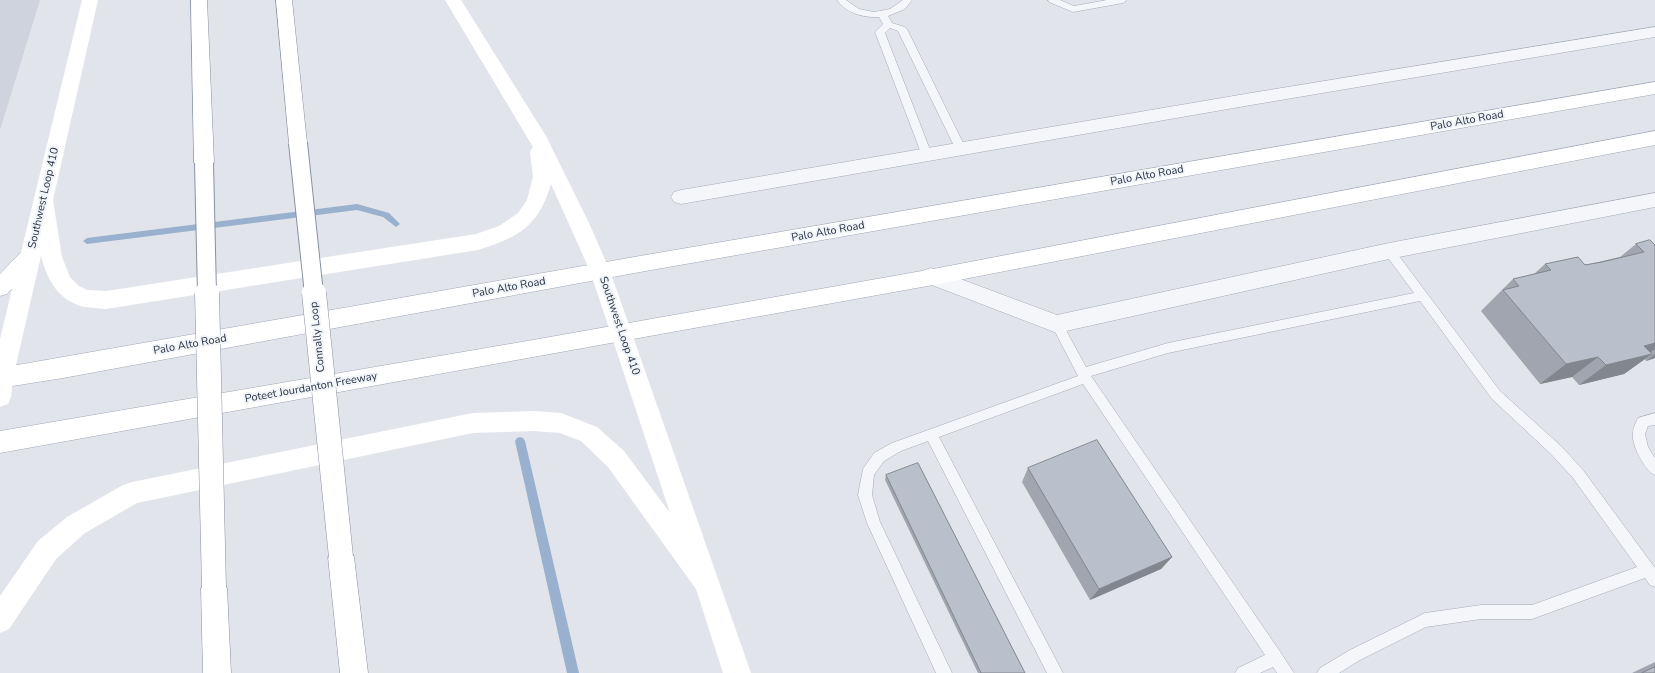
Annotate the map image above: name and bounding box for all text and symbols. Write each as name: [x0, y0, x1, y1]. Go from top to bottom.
street label: Palo Alto Road: [1429, 108, 1505, 134]
street label: Southwest Loop 410: [26, 146, 62, 250]
street label: Palo Alto Road: [1109, 163, 1185, 189]
street label: Palo Alto Road: [790, 219, 866, 245]
street label: Palo Alto Road: [471, 275, 547, 301]
street label: Southwest Loop 410: [596, 275, 642, 377]
street label: Connally Loop: [308, 301, 328, 373]
street label: Palo Alto Road: [152, 332, 228, 358]
street label: Poteet Jourdanton Freeway: [244, 370, 378, 406]

